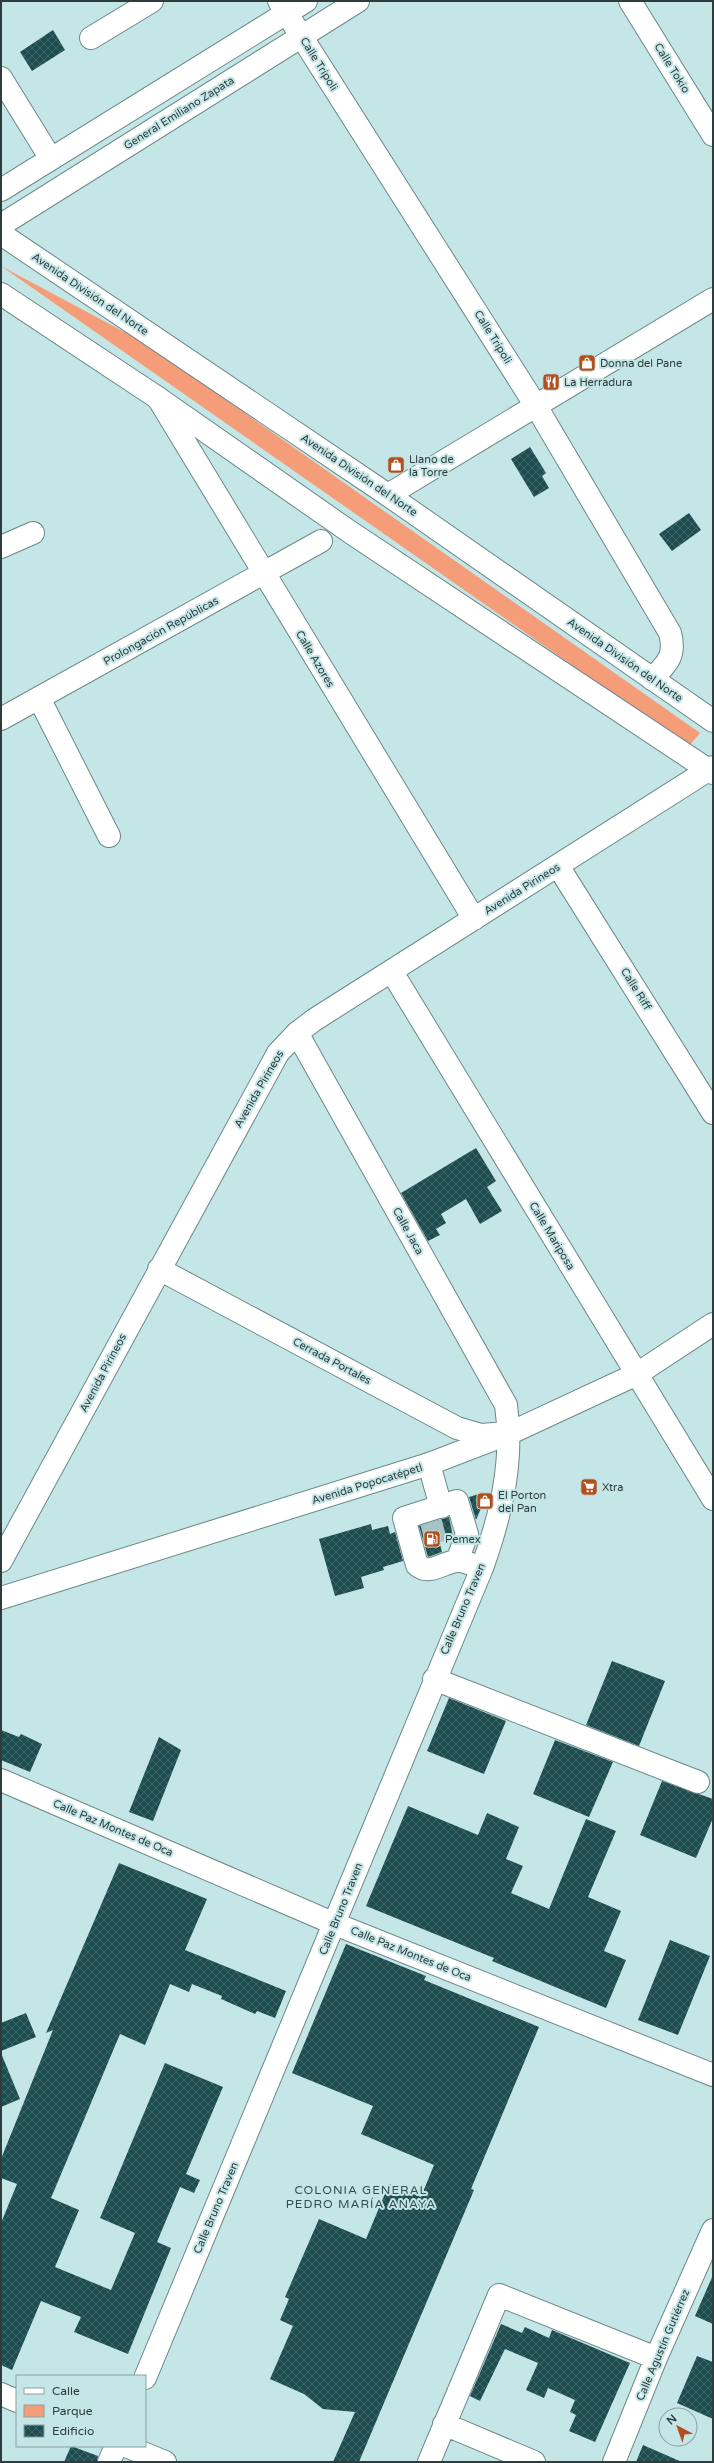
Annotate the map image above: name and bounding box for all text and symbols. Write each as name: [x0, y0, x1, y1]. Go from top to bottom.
street label: Calle Trípoli: [297, 35, 341, 93]
street label: Calle Tokio: [652, 41, 693, 96]
street label: General Emiliano Zapata: [121, 74, 237, 152]
street label: Avenida División del Norte: [29, 250, 151, 338]
street label: Calle Trípoli: [471, 308, 515, 366]
shop icon: Donna del Pane: [577, 353, 597, 373]
place label: Donna del Pane: [600, 357, 682, 370]
restaurant icon: La Herradura: [541, 372, 561, 392]
place label: La Herradura: [564, 376, 632, 389]
street label: Avenida División del Norte: [298, 431, 420, 519]
place label: Llano de la Torre: [409, 453, 454, 479]
shop icon: Llano de la Torre: [386, 455, 406, 475]
street label: Prolongación Repúblicas: [101, 594, 221, 668]
street label: Avenida División del Norte: [565, 615, 685, 705]
street label: Calle Azores: [293, 628, 337, 690]
street label: Avenida Pirineos: [482, 860, 562, 918]
street label: Calle Riff: [618, 965, 654, 1013]
street label: Avenida Pirineos: [232, 1048, 286, 1130]
street label: Calle Mariposa: [527, 1200, 577, 1272]
street label: Calle Jaca: [390, 1205, 426, 1257]
street label: Avenida Pirineos: [77, 1331, 129, 1415]
street label: Cerrada Portales: [291, 1335, 373, 1387]
street label: Avenida Popocatépetl: [310, 1461, 424, 1507]
supermarket icon: Xtra: [579, 1477, 599, 1497]
place label: Xtra: [602, 1481, 624, 1494]
place label: El Porton del Pan: [498, 1489, 546, 1515]
shop icon: El Porton del Pan: [475, 1491, 495, 1511]
fuel station icon: Pemex: [422, 1529, 442, 1549]
place label: Pemex: [445, 1533, 481, 1546]
street label: Calle Bruno Traven: [438, 1561, 488, 1657]
street label: Calle Paz Montes de Oca: [51, 1797, 175, 1859]
street label: Calle Bruno Traven: [317, 1861, 365, 1957]
street label: Calle Paz Montes de Oca: [349, 1924, 473, 1984]
street label: Calle Bruno Traven: [191, 2160, 241, 2256]
district label: COLONIA GENERAL PEDRO MARÍA ANAYA: [286, 2183, 436, 2211]
street label: Calle Agustín Gutiérrez: [634, 2287, 693, 2403]
legend: [16, 2375, 146, 2447]
text: Calle: [52, 2384, 80, 2398]
text: Parque: [52, 2404, 93, 2418]
north arrow: [658, 2407, 698, 2447]
text: N: [664, 2412, 679, 2428]
text: Edificio: [52, 2424, 94, 2438]

